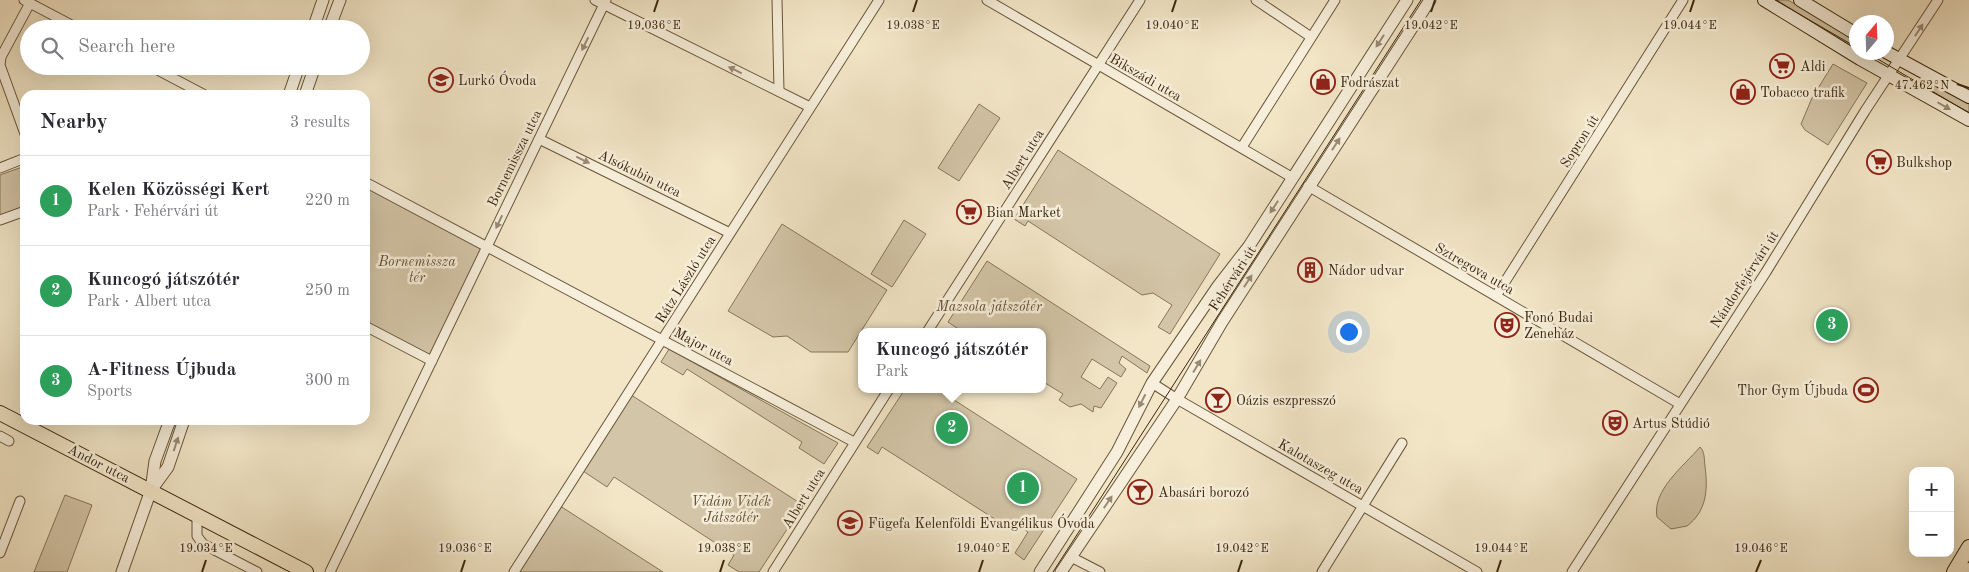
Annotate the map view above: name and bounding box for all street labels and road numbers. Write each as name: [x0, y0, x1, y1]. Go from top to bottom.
street label: Bikszádi utca: [1107, 52, 1184, 104]
street label: Bornemissza utca: [485, 108, 544, 209]
street label: Sopron út: [1558, 113, 1602, 170]
street label: Albert utca: [999, 127, 1047, 192]
street label: Alsókubin utca: [596, 148, 683, 200]
street label: Nándorfejérvári út: [1708, 228, 1781, 331]
street label: Rátz László utca: [653, 233, 718, 326]
street label: Sztregova utca: [1432, 241, 1517, 297]
street label: Fehérvári út: [1207, 243, 1259, 314]
street label: Major utca: [671, 325, 736, 368]
street label: Kalotaszeg utca: [1276, 437, 1365, 497]
street label: Andor utca: [65, 442, 132, 485]
street label: Albert utca: [780, 466, 828, 531]

